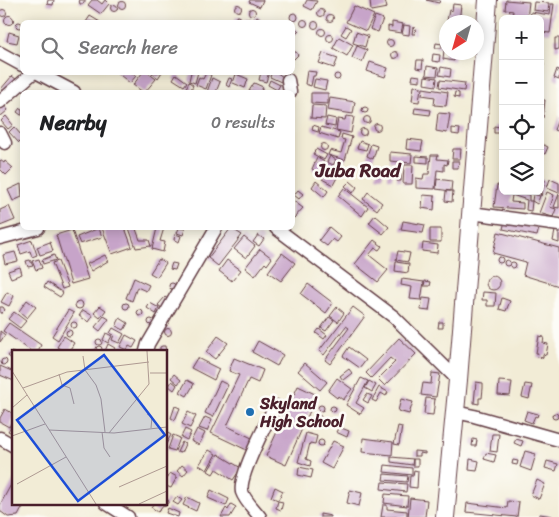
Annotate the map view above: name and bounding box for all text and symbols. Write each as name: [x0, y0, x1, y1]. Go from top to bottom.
north arrow: [439, 15, 484, 60]
map controls: [499, 15, 544, 195]
button: +: [499, 15, 544, 60]
search box: [20, 20, 295, 75]
text: Search here: [78, 31, 178, 64]
icon: search: [38, 34, 66, 62]
button: −: [499, 60, 544, 105]
text: Nearby: [40, 104, 106, 142]
button: locate: [499, 105, 544, 150]
text: 0 results: [211, 108, 275, 137]
button: layers: [499, 150, 544, 195]
district label: Juba Road: [315, 154, 402, 187]
inset map: [12, 350, 168, 504]
place label: Skyland High School: [259, 389, 345, 436]
marker: Skyland High School: [244, 406, 256, 418]

